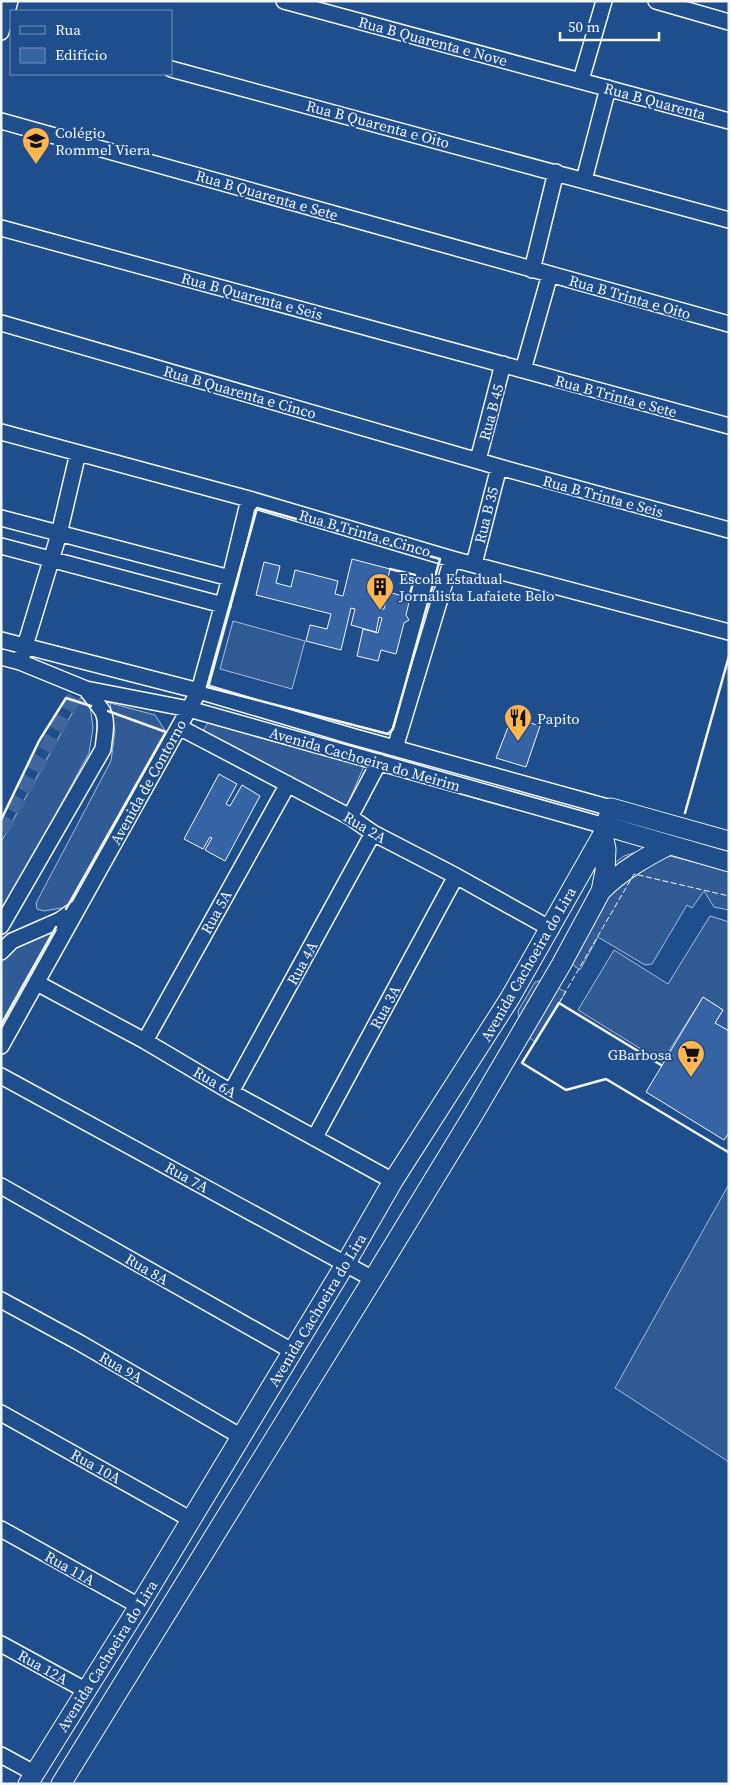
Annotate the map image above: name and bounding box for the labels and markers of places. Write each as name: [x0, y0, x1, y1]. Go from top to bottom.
place label: Colégio Rommel Viera: [55, 122, 151, 160]
school or university icon: Colégio Rommel Viera: [21, 126, 51, 165]
place label: Escola Estadual Jornalista Lafaiete Belo: [398, 568, 554, 606]
building icon: Escola Estadual Jornalista Lafaiete Belo: [365, 572, 395, 611]
restaurant icon: Papito: [503, 703, 533, 742]
place label: Papito: [537, 708, 580, 729]
supermarket icon: GBarbosa: [676, 1039, 706, 1078]
place label: GBarbosa: [608, 1044, 672, 1065]

